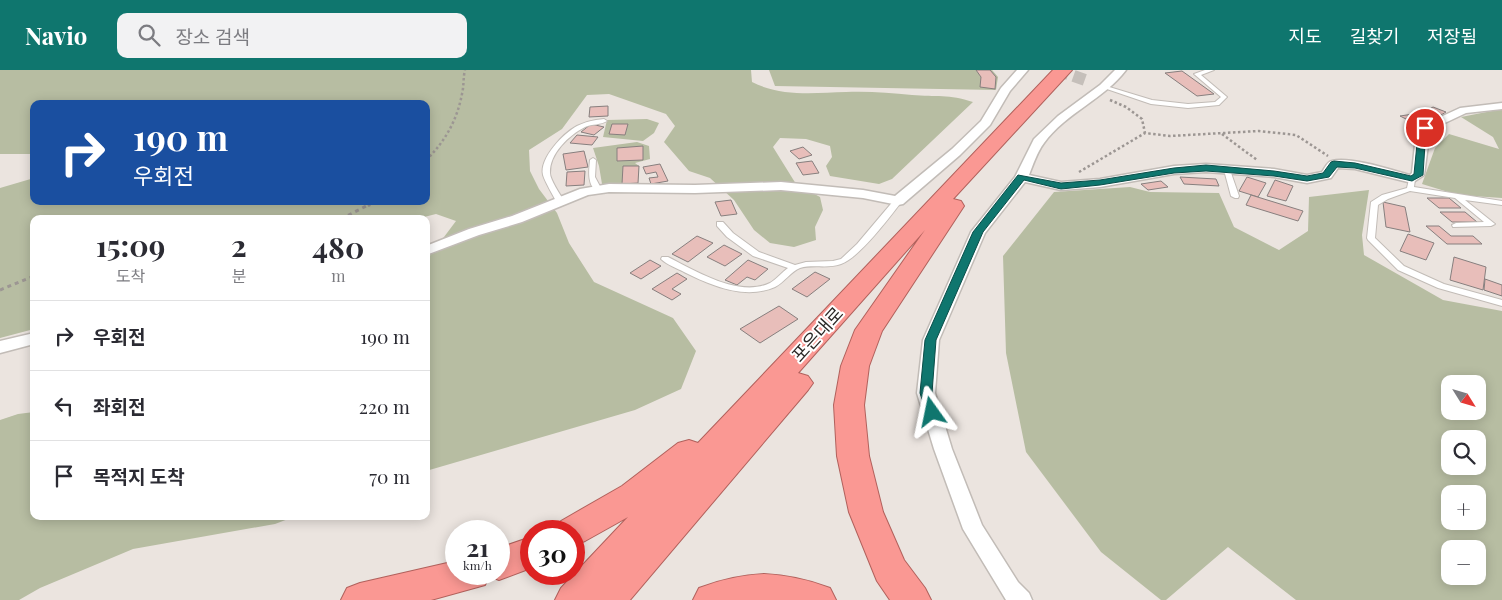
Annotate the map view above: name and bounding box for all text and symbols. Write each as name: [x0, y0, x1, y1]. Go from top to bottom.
search box: [117, 13, 467, 58]
text: Navio: [25, 19, 87, 51]
icon: search: [135, 21, 163, 49]
text: 장소 검색: [175, 23, 250, 49]
text: 지도: [1289, 24, 1322, 48]
text: 길찾기: [1350, 24, 1399, 48]
text: 저장됨: [1427, 24, 1477, 48]
pin: [1404, 107, 1446, 149]
text: 190 m: [133, 113, 228, 160]
icon: arrive: [1411, 114, 1439, 142]
icon: right: [50, 120, 115, 185]
text: 우회전: [133, 160, 194, 190]
text: 15:09: [96, 225, 165, 265]
text: 2: [231, 225, 247, 265]
text: 480: [312, 227, 364, 267]
text: 도착: [116, 265, 145, 286]
text: 분: [231, 265, 246, 286]
text: m: [331, 265, 345, 286]
street label: 포은대로: [786, 301, 848, 367]
icon: right: [50, 322, 78, 350]
text: 우회전: [93, 323, 145, 349]
text: 190 m: [360, 323, 410, 349]
north arrow: [1441, 375, 1486, 420]
map controls: [1441, 375, 1486, 585]
position arrow: [905, 385, 957, 437]
icon: left: [50, 392, 78, 420]
text: 좌회전: [93, 393, 145, 419]
text: 220 m: [359, 393, 410, 419]
button: search: [1441, 430, 1486, 475]
icon: arrive: [50, 462, 78, 490]
text: 목적지 도착: [93, 463, 185, 489]
text: 70 m: [369, 463, 410, 489]
button: +: [1441, 485, 1486, 530]
speed limit sign: 30: [520, 520, 585, 585]
text: 21: [466, 530, 489, 563]
button: −: [1441, 540, 1486, 585]
text: km/h: [463, 557, 492, 573]

